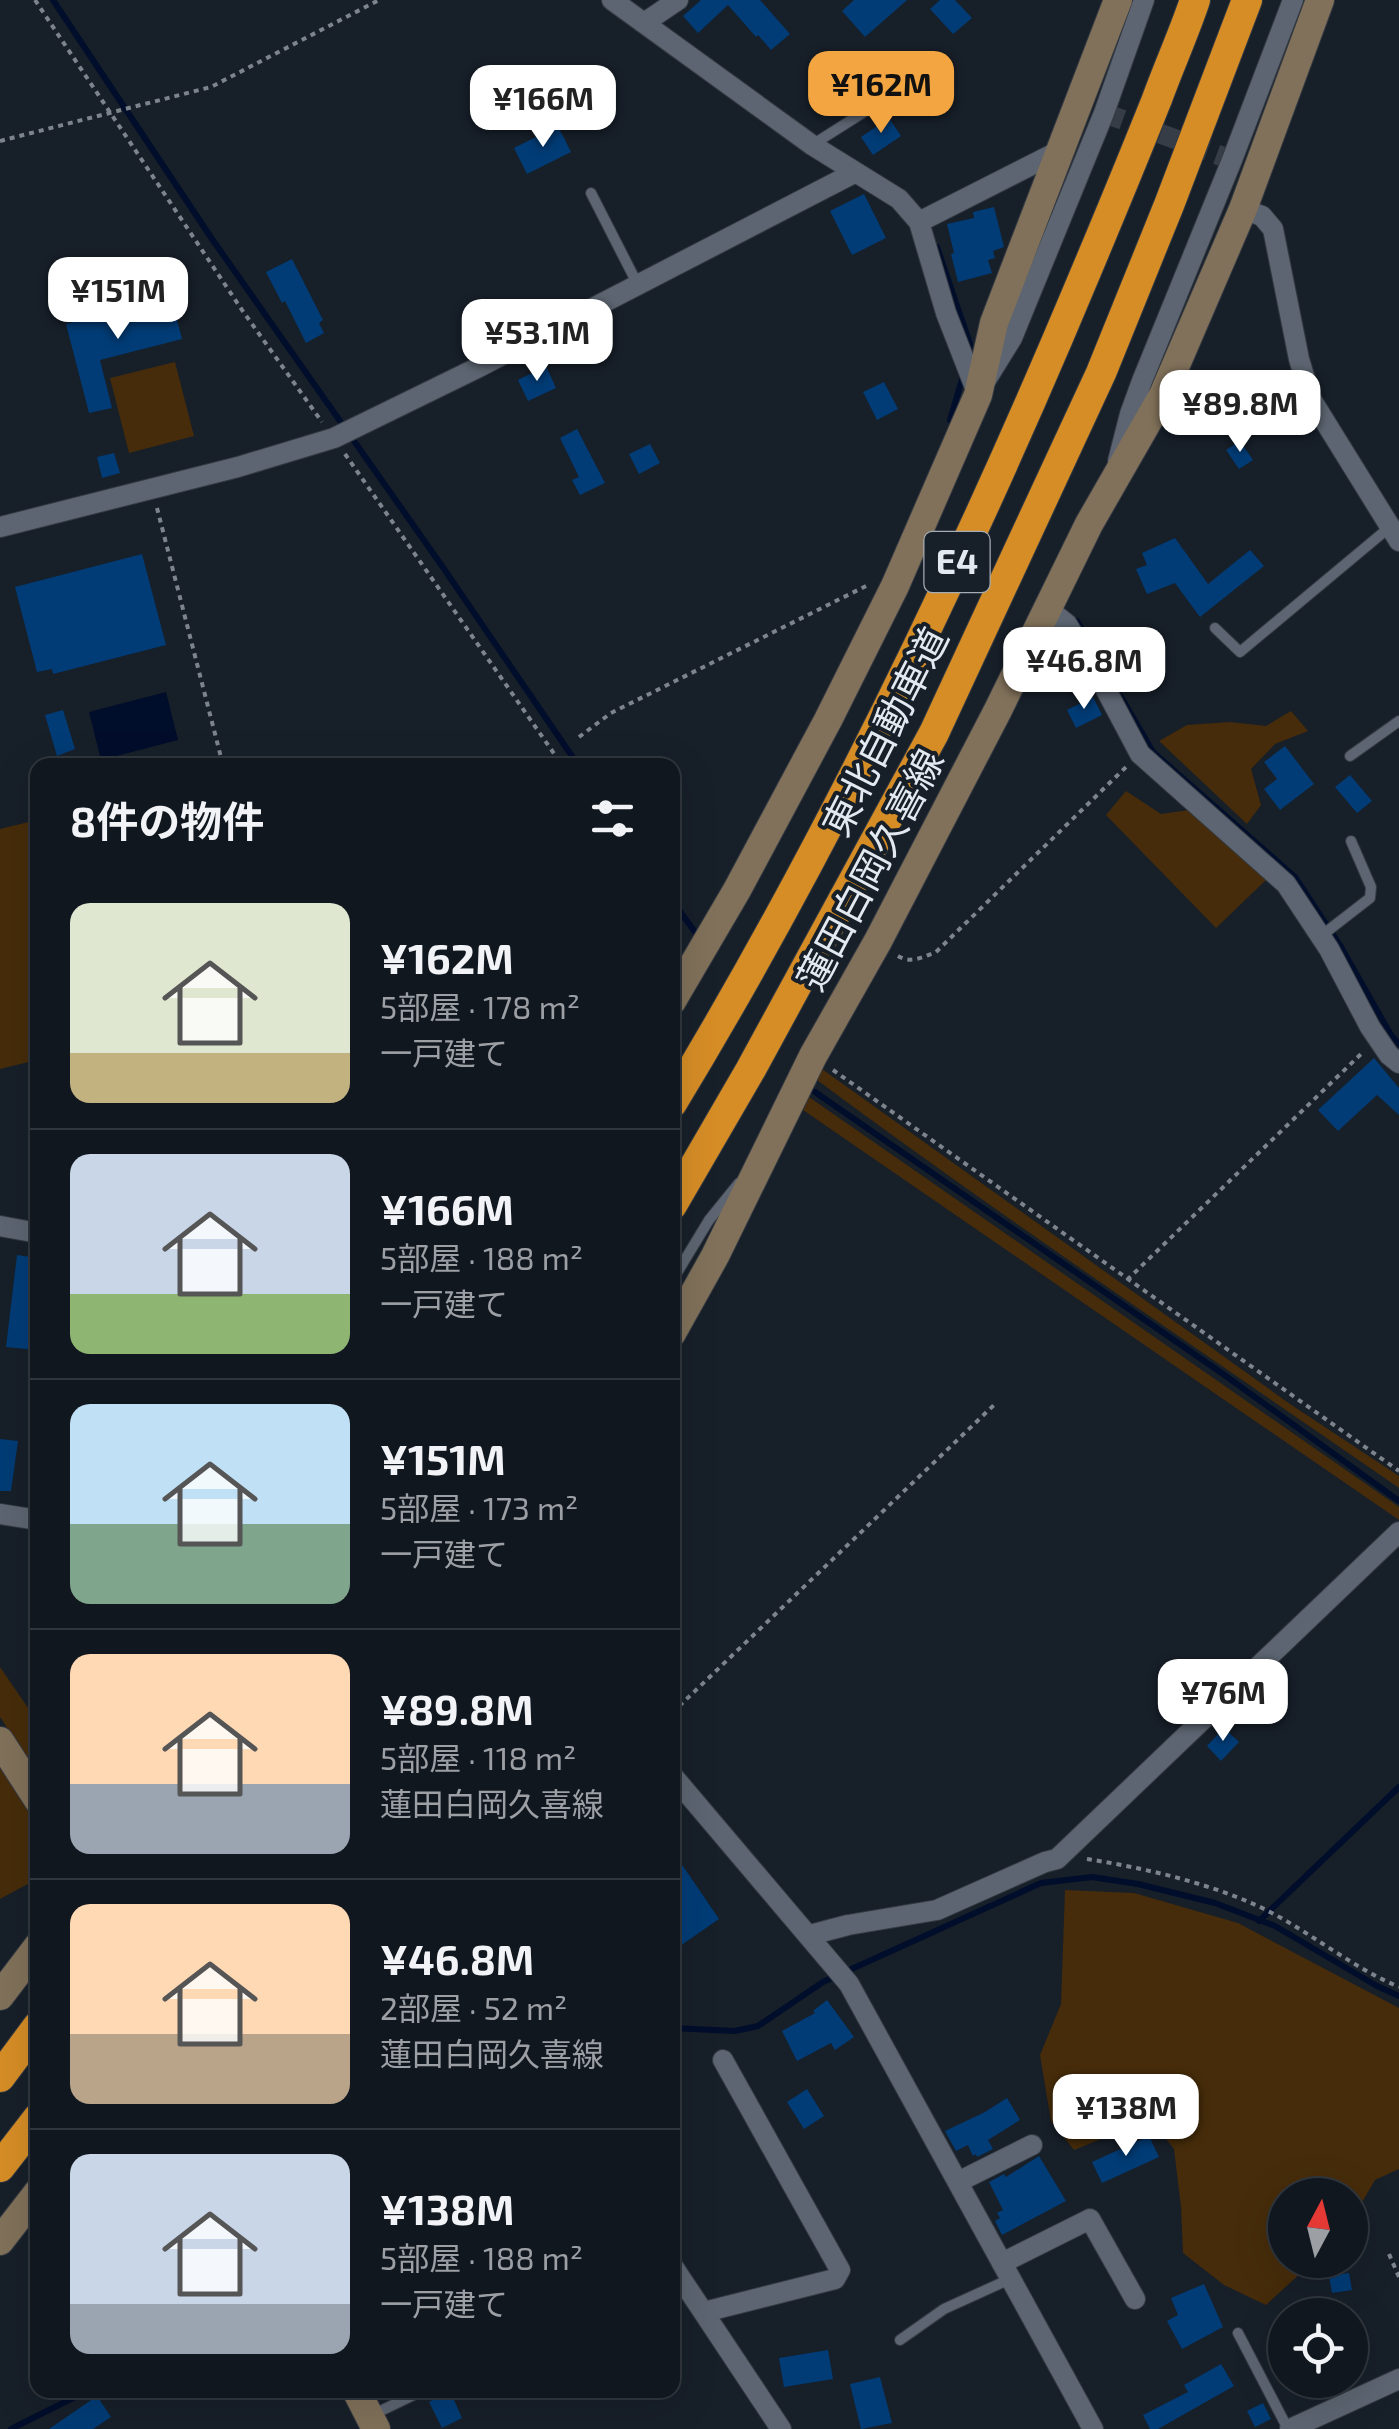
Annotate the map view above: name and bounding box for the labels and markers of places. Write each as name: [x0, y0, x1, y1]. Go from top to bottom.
pin: ¥162M: [811, 51, 951, 136]
pin: ¥166M: [473, 65, 613, 150]
pin: ¥151M: [48, 257, 188, 342]
pin: ¥53.1M: [456, 299, 618, 384]
pin: ¥89.8M: [1159, 370, 1321, 455]
pin: ¥46.8M: [1003, 627, 1165, 712]
pin: ¥76M: [1164, 1659, 1282, 1744]
pin: ¥138M: [1056, 2074, 1196, 2159]

